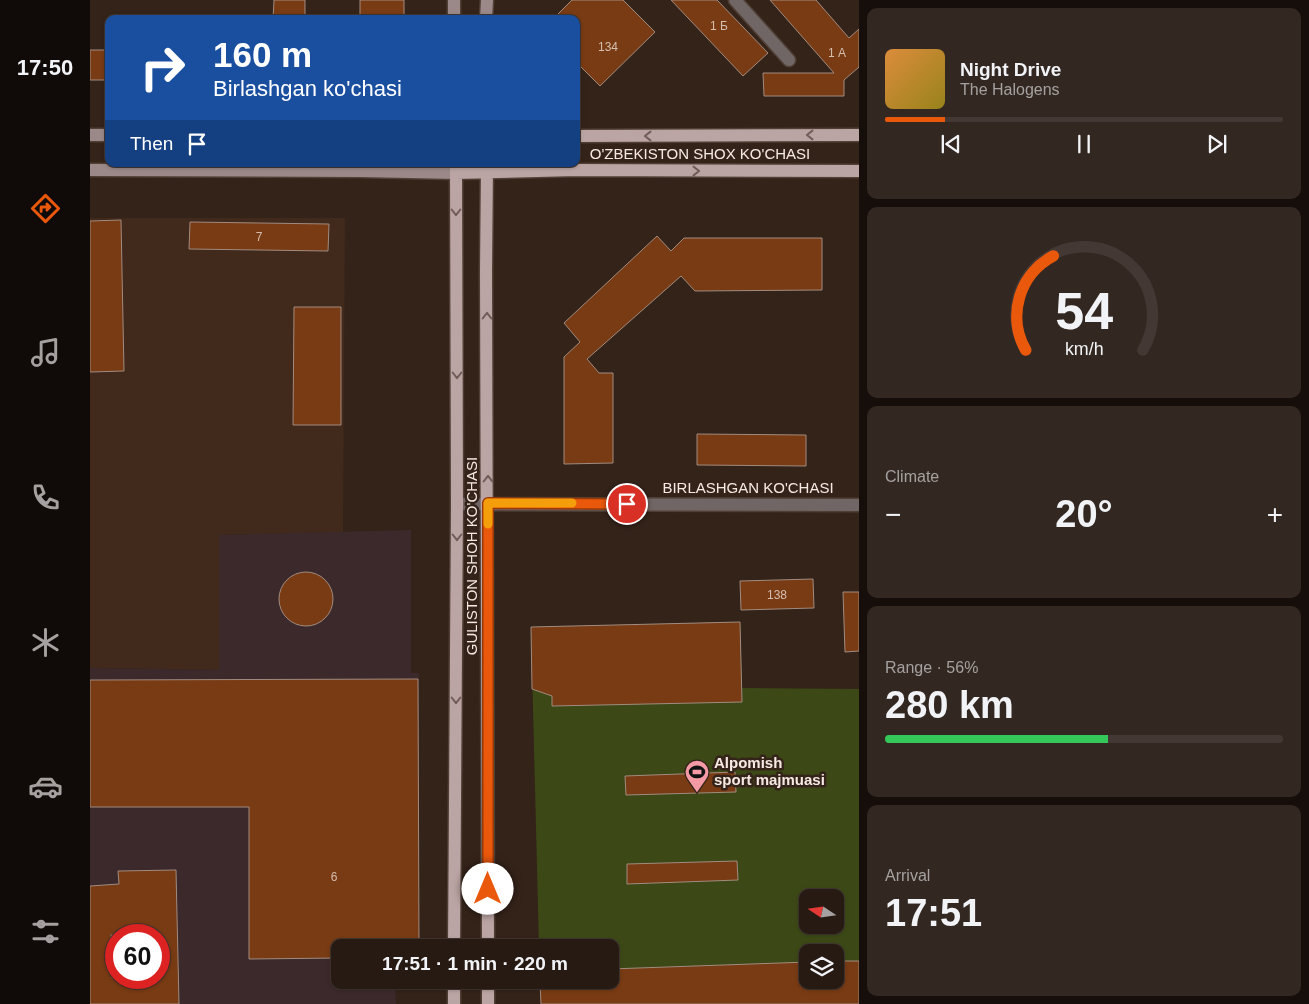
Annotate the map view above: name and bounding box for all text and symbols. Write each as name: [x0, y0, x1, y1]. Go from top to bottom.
house number: 1 Б: [710, 19, 728, 33]
icon: right: [130, 35, 195, 100]
text: 160 m: [213, 35, 312, 74]
house number: 134: [598, 40, 618, 54]
house number: 1 А: [828, 46, 846, 60]
text: 17:50: [17, 55, 73, 80]
text: Night Drive: [960, 59, 1061, 80]
text: Birlashgan ko'chasi: [213, 76, 402, 101]
text: The Halogens: [960, 81, 1060, 98]
icon: arrive: [183, 130, 211, 158]
one-way arrow: [806, 130, 814, 140]
icon: previous: [937, 130, 965, 158]
icon: pause: [1070, 130, 1098, 158]
icon: next: [1203, 130, 1231, 158]
one-way arrow: [644, 131, 652, 141]
text: Then: [130, 133, 173, 154]
street label: O'ZBEKISTON SHOX KO'CHASI: [590, 145, 810, 162]
one-way arrow: [692, 166, 700, 176]
icon: directions: [28, 191, 63, 226]
one-way arrow: [451, 209, 461, 217]
house number: 7: [256, 230, 263, 244]
text: 54: [1055, 282, 1113, 340]
one-way arrow: [482, 312, 492, 320]
icon: music: [28, 335, 63, 370]
text: km/h: [1065, 339, 1103, 359]
one-way arrow: [452, 372, 462, 379]
street label: GULISTON SHOH KO'CHASI: [463, 457, 480, 655]
text: Climate: [885, 468, 939, 485]
one-way arrow: [483, 475, 493, 482]
street label: BIRLASHGAN KO'CHASI: [662, 479, 834, 496]
icon: phone: [28, 480, 63, 515]
pin: [606, 483, 648, 525]
icon: arrive: [613, 490, 641, 518]
text: 20°: [1055, 493, 1113, 535]
text: −: [885, 499, 901, 530]
text: +: [1267, 499, 1283, 530]
one-way arrow: [452, 534, 462, 542]
house number: 138: [767, 588, 787, 602]
icon: climate: [28, 625, 63, 660]
text: Range · 56%: [885, 659, 978, 676]
text: 280 km: [885, 684, 1014, 726]
one-way arrow: [451, 696, 461, 704]
place label: Alpomish sport majmuasi: [714, 754, 825, 788]
sports icon: Alpomish sport majmuasi: [684, 759, 710, 793]
icon: car: [28, 769, 63, 804]
position arrow: [461, 862, 513, 914]
text: Arrival: [885, 867, 930, 884]
house number: 6: [331, 870, 338, 884]
north arrow: [799, 889, 844, 934]
map controls: [799, 889, 844, 989]
text: 17:51: [885, 892, 982, 934]
icon: filters: [28, 914, 63, 949]
speed limit sign: 60: [105, 924, 170, 989]
button: layers: [799, 944, 844, 989]
text: 17:51 · 1 min · 220 m: [382, 953, 568, 974]

